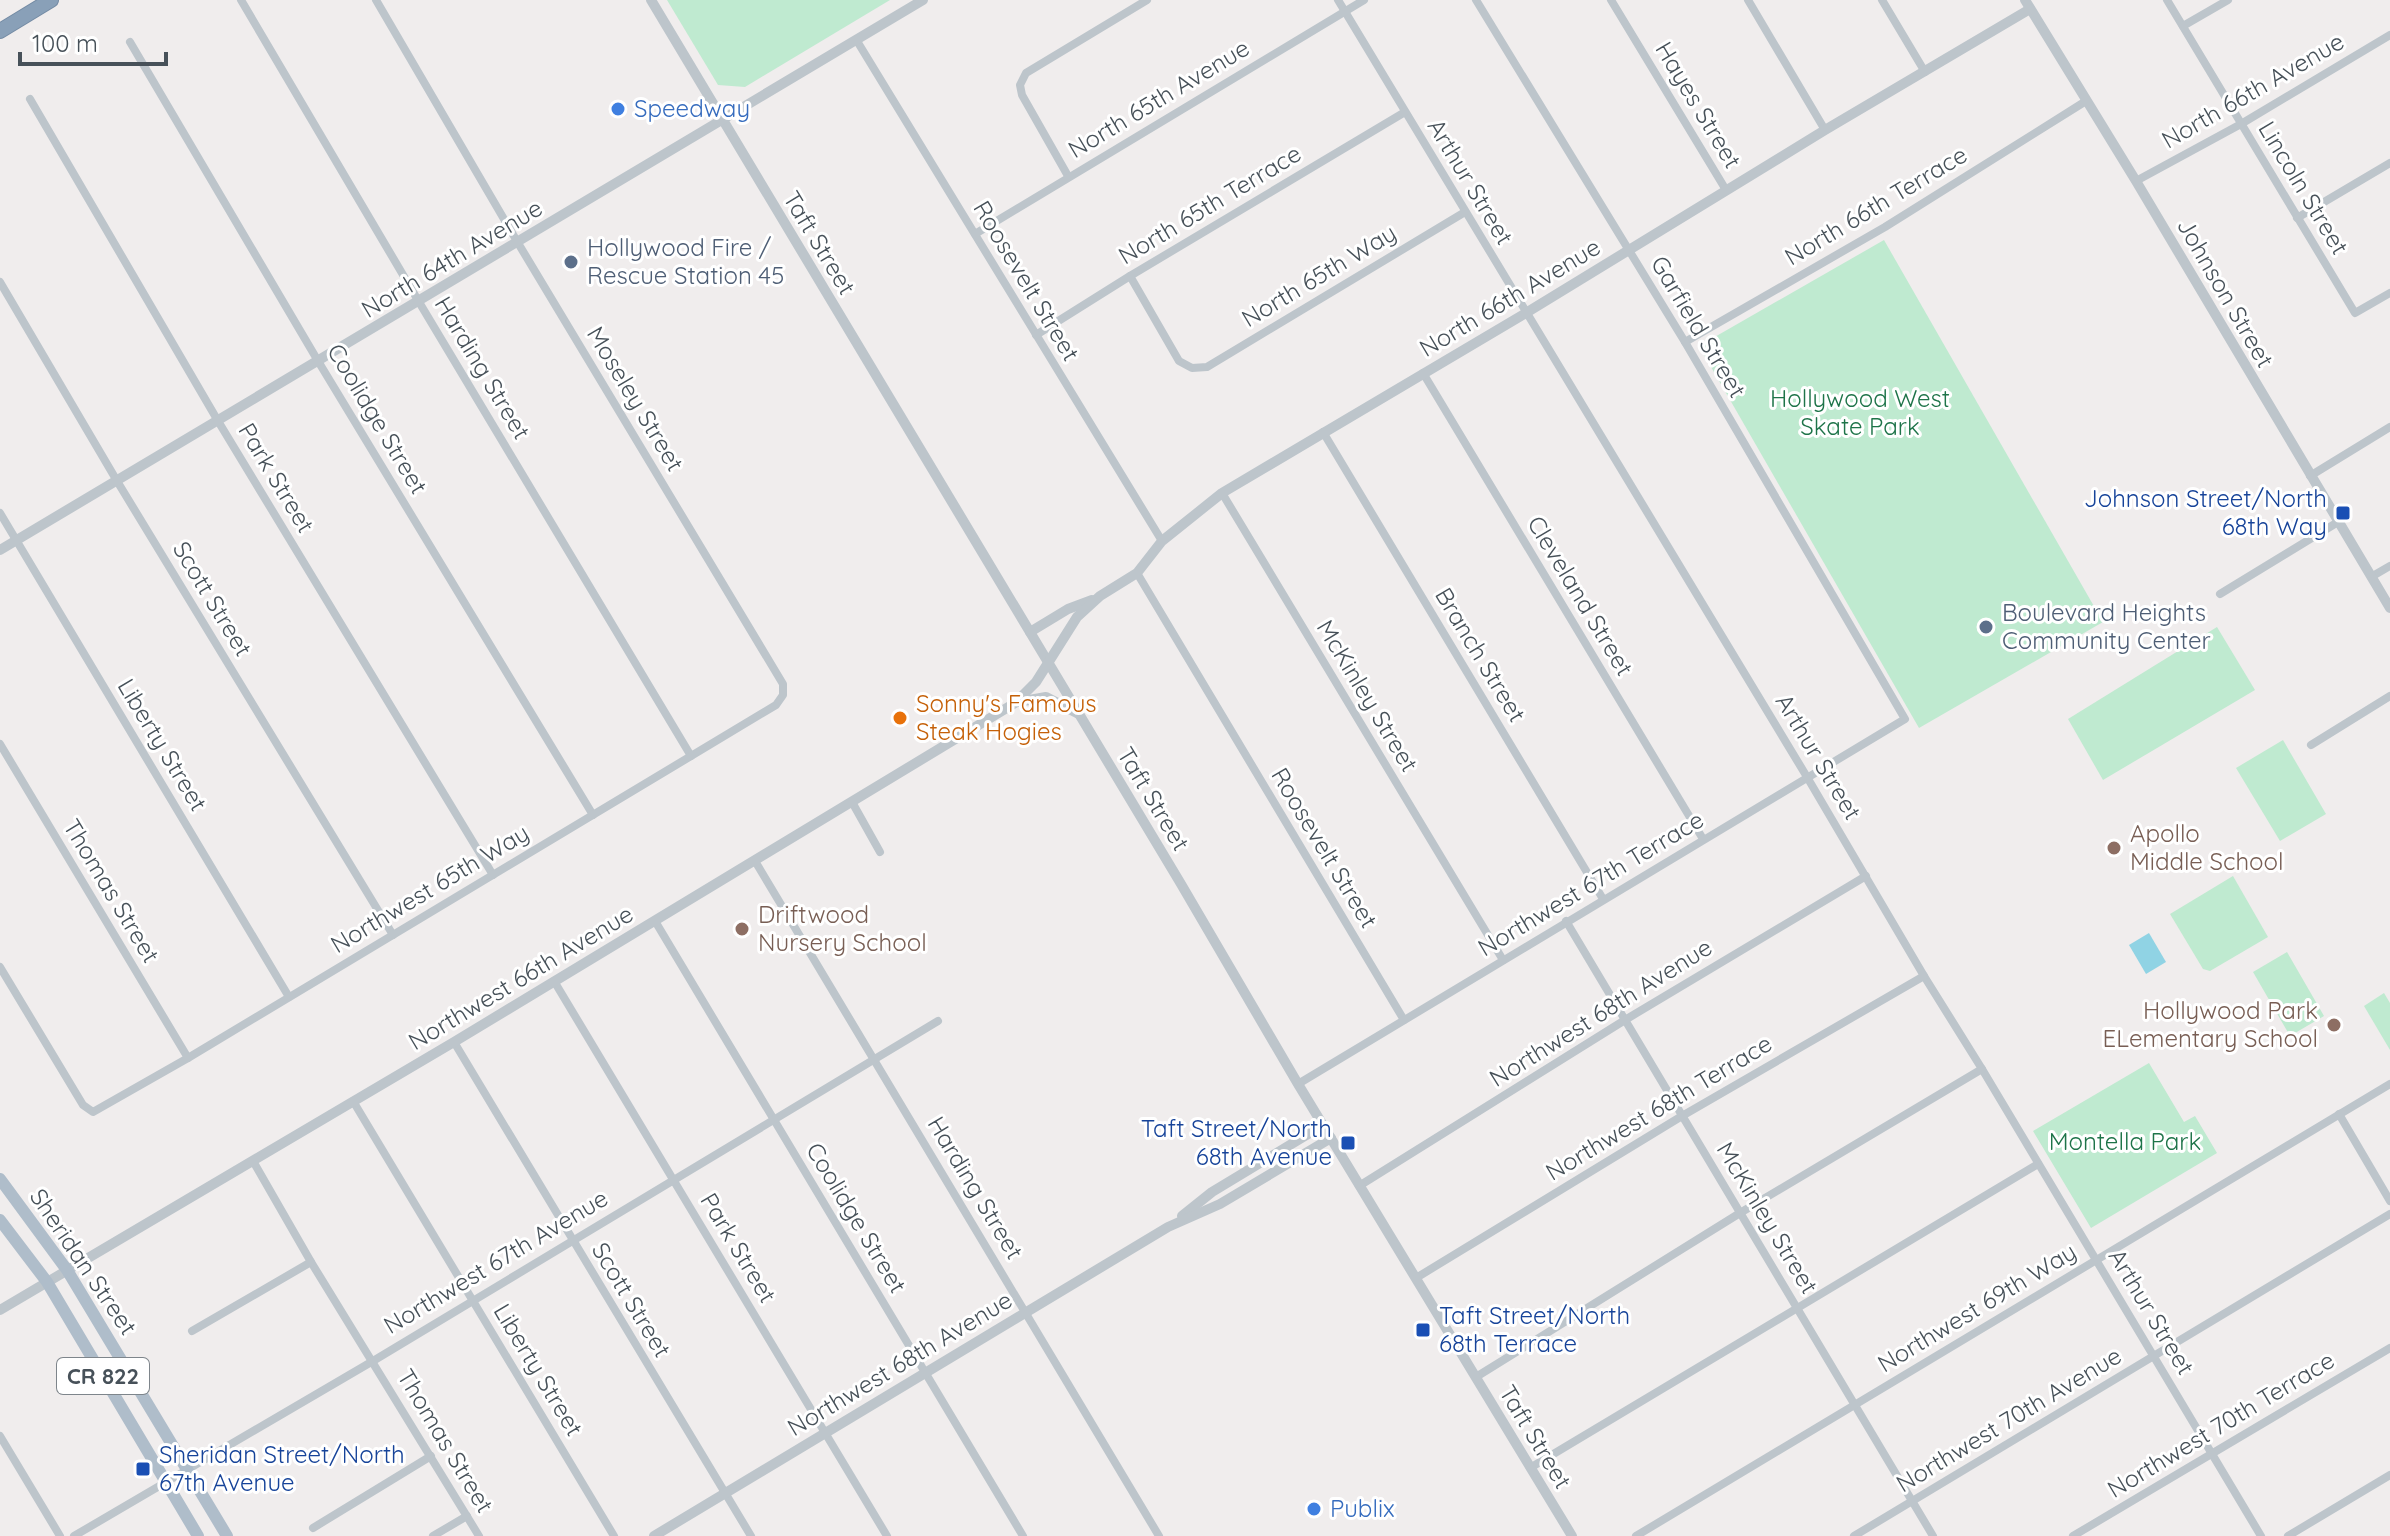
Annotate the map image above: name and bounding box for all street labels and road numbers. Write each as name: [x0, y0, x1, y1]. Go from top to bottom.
street label: North 66th Avenue: [2156, 26, 2349, 155]
street label: North 65th Avenue: [1063, 32, 1254, 164]
street label: Hayes Street: [1649, 36, 1748, 173]
street label: Arthur Street: [1422, 113, 1520, 250]
street label: Lincoln Street: [2252, 115, 2355, 260]
street label: North 65th Terrace: [1113, 138, 1306, 270]
street label: North 66th Terrace: [1779, 139, 1972, 271]
street label: Taft Street: [777, 185, 862, 300]
street label: North 64th Avenue: [356, 192, 547, 324]
street label: Roosevelt Street: [967, 195, 1086, 366]
street label: Johnson Street: [2171, 212, 2281, 373]
street label: North 65th Way: [1236, 217, 1401, 333]
street label: North 66th Avenue: [1414, 231, 1605, 363]
street label: Garfield Street: [1645, 250, 1753, 403]
street label: Harding Street: [428, 291, 537, 444]
street label: Moseley Street: [581, 321, 691, 476]
street label: Coolidge Street: [321, 338, 435, 499]
street label: Park Street: [232, 417, 321, 538]
street label: Cleveland Street: [1521, 510, 1640, 681]
street label: Scott Street: [167, 536, 259, 661]
street label: Branch Street: [1429, 582, 1533, 727]
street label: McKinley Street: [1311, 614, 1425, 777]
street label: Liberty Street: [112, 673, 214, 816]
street label: Arthur Street: [1770, 688, 1868, 825]
street label: Taft Street: [1111, 741, 1196, 856]
street label: Roosevelt Street: [1265, 762, 1384, 933]
street label: Northwest 67th Terrace: [1472, 804, 1709, 962]
street label: Thomas Street: [57, 813, 167, 968]
street label: Northwest 65th Way: [325, 817, 534, 959]
street label: Northwest 66th Avenue: [403, 898, 638, 1056]
street label: Northwest 68th Avenue: [1484, 931, 1717, 1093]
street label: Northwest 68th Terrace: [1540, 1028, 1777, 1187]
street label: Harding Street: [921, 1111, 1030, 1264]
street label: McKinley Street: [1711, 1136, 1825, 1299]
street label: Coolidge Street: [800, 1137, 914, 1298]
street label: Northwest 67th Avenue: [378, 1182, 613, 1340]
street label: Sheridan Street: [24, 1183, 144, 1340]
street label: Park Street: [694, 1187, 783, 1308]
street label: Northwest 69th Way: [1872, 1236, 2081, 1378]
street label: Scott Street: [586, 1237, 678, 1362]
street label: Arthur Street: [2103, 1243, 2201, 1380]
street label: Northwest 68th Avenue: [782, 1284, 1017, 1442]
street label: Liberty Street: [488, 1298, 590, 1441]
street label: Northwest 70th Avenue: [1890, 1340, 2127, 1498]
street label: Northwest 70th Terrace: [2102, 1344, 2339, 1504]
road number: CR 822: [57, 1358, 149, 1394]
street label: Thomas Street: [391, 1363, 501, 1518]
street label: Taft Street: [1493, 1379, 1578, 1494]

